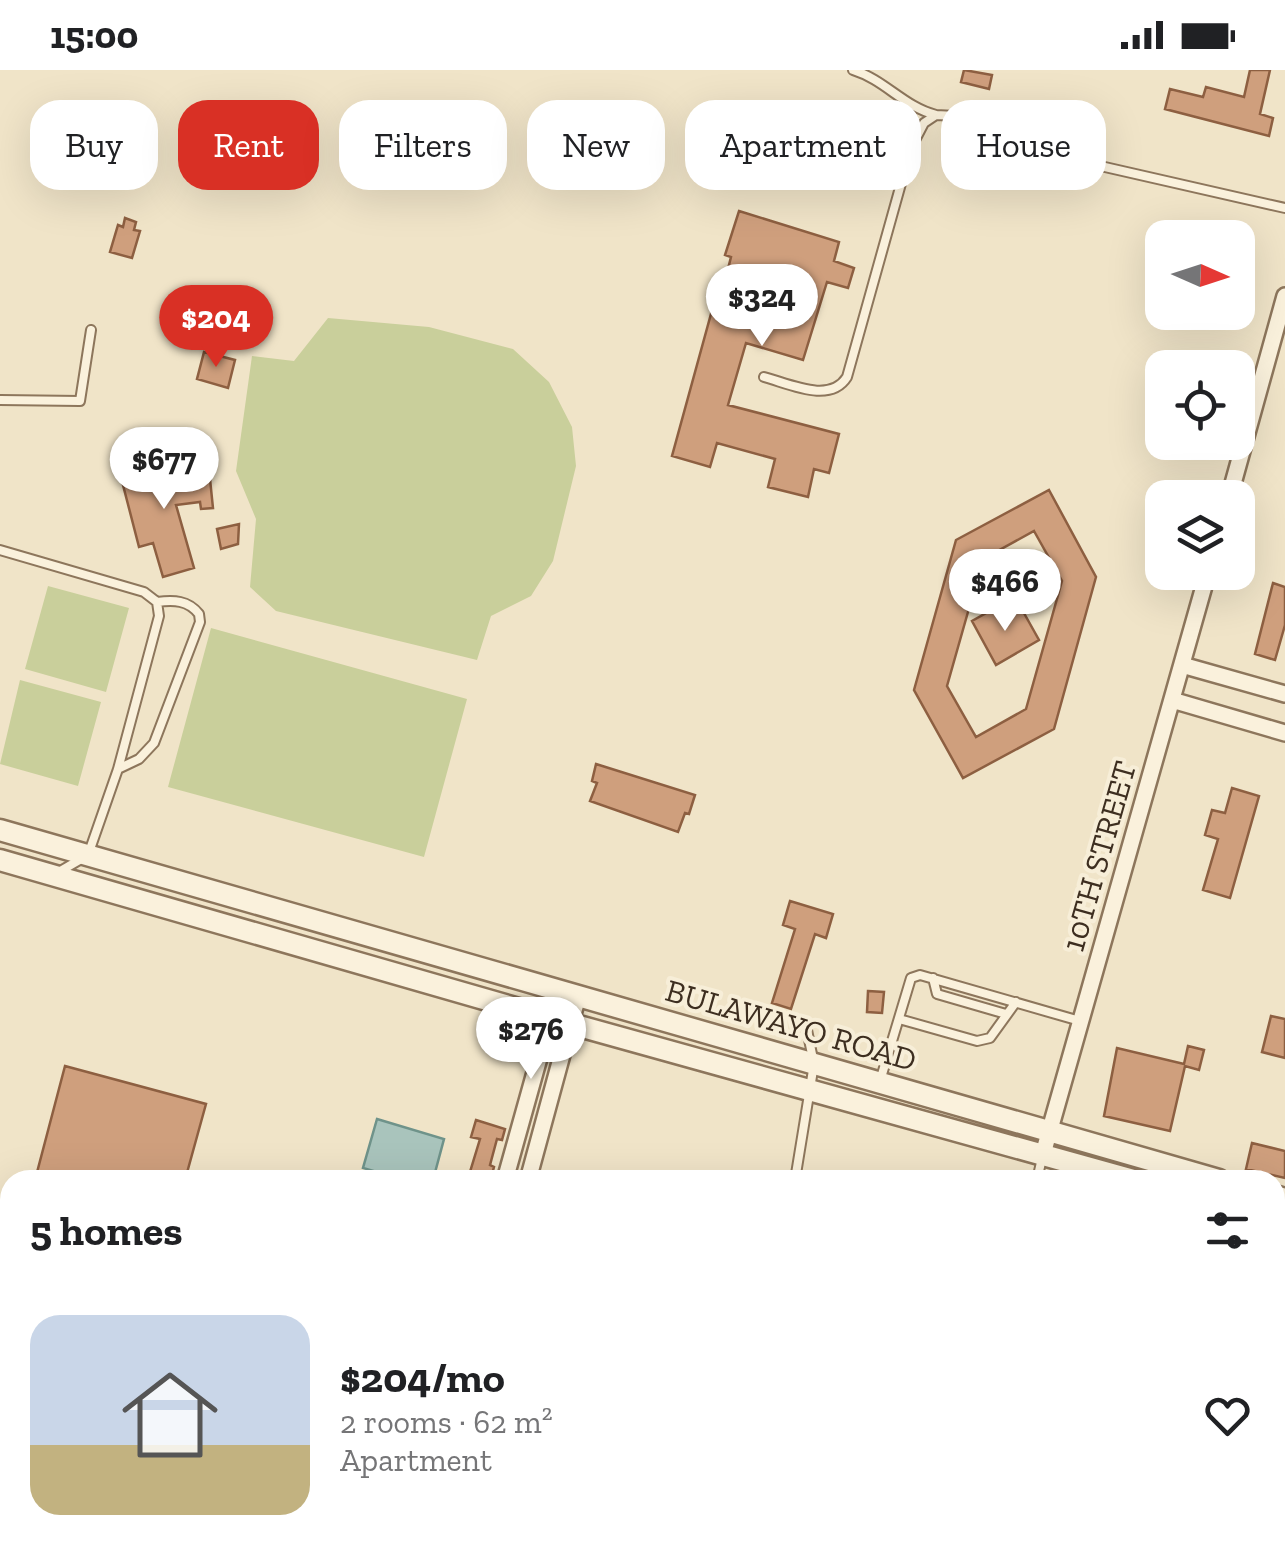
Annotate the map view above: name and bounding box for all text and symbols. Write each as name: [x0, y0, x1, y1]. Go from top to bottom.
text: 15:00: [50, 12, 138, 58]
chip: Buy: [30, 100, 158, 190]
chip: Rent: [178, 100, 319, 190]
chip: Filters: [339, 100, 507, 190]
chip: New: [527, 100, 665, 190]
chip: Apartment: [685, 100, 921, 190]
chip: House: [941, 100, 1106, 190]
north arrow: [1145, 220, 1255, 330]
map controls: [1145, 220, 1255, 590]
pin: $324: [703, 264, 821, 349]
text: $324: [728, 277, 796, 315]
pin: $204: [157, 285, 275, 370]
text: $204: [181, 298, 251, 336]
button: locate: [1145, 350, 1255, 460]
pin: $677: [105, 427, 223, 512]
text: $677: [132, 440, 196, 478]
button: layers: [1145, 480, 1255, 590]
pin: $466: [946, 549, 1064, 634]
text: $466: [971, 562, 1039, 600]
street label: 10TH STREET: [1054, 757, 1144, 955]
street label: BULAWAYO ROAD: [661, 971, 921, 1079]
pin: $276: [472, 997, 590, 1082]
text: $276: [498, 1010, 564, 1048]
icon: filters: [1200, 1203, 1255, 1258]
text: 5 homes: [30, 1205, 183, 1256]
text: $204/mo: [340, 1352, 505, 1403]
icon: home: [110, 1355, 230, 1475]
icon: heart: [1200, 1388, 1255, 1443]
text: 2 rooms · 62 m²: [340, 1403, 553, 1441]
text: Apartment: [340, 1441, 492, 1479]

